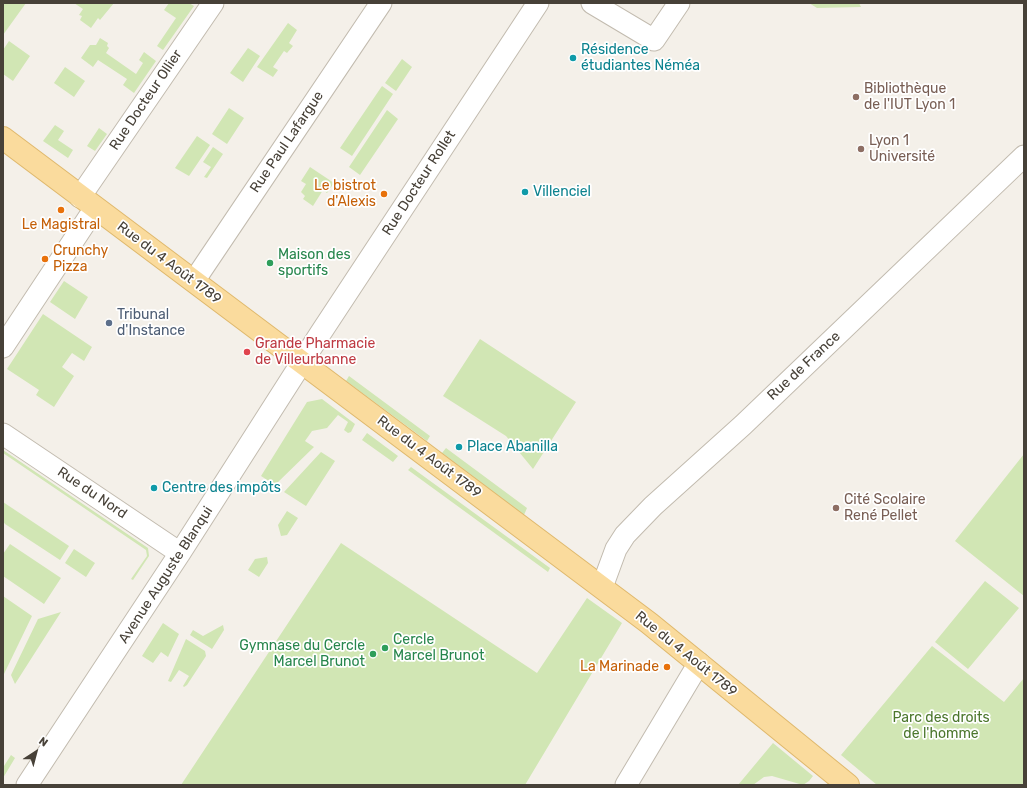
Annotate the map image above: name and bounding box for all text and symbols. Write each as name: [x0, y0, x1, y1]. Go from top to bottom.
place label: Résidence étudiantes Néméa: [581, 42, 700, 74]
street label: Rue Docteur Ollier: [106, 47, 186, 153]
marker: Résidence étudiantes Néméa: [568, 53, 578, 63]
place label: Bibliothèque de l'IUT Lyon 1: [864, 81, 955, 114]
street label: Rue Paul Lafargue: [247, 88, 327, 196]
marker: Bibliothèque de l'IUT Lyon 1: [851, 92, 861, 102]
street label: Rue Docteur Rollet: [379, 127, 459, 239]
place label: Lyon 1 Université: [869, 133, 935, 166]
marker: Lyon 1 Université: [856, 144, 866, 154]
place label: Le bistrot d'Alexis: [314, 178, 376, 210]
place label: Villenciel: [533, 184, 591, 200]
marker: Villenciel: [520, 187, 530, 197]
marker: Le bistrot d'Alexis: [379, 189, 389, 199]
marker: Le Magistral: [56, 205, 66, 215]
place label: Le Magistral: [22, 217, 100, 233]
street label: Rue du 4 Août 1789: [114, 218, 224, 308]
place label: Crunchy Pizza: [53, 243, 108, 276]
place label: Maison des sportifs: [278, 247, 351, 280]
marker: Crunchy Pizza: [40, 254, 50, 264]
marker: Maison des sportifs: [265, 258, 275, 268]
place label: Tribunal d'Instance: [117, 307, 185, 340]
marker: Tribunal d'Instance: [104, 318, 114, 328]
street label: Rue de France: [764, 328, 844, 404]
place label: Grande Pharmacie de Villeurbanne: [255, 336, 375, 368]
marker: Grande Pharmacie de Villeurbanne: [242, 347, 252, 357]
street label: Rue du 4 Août 1789: [374, 412, 484, 502]
place label: Place Abanilla: [467, 439, 558, 455]
marker: Place Abanilla: [454, 442, 464, 452]
street label: Rue du Nord: [54, 464, 130, 522]
place label: Centre des impôts: [162, 480, 281, 496]
marker: Centre des impôts: [149, 483, 159, 493]
place label: Cité Scolaire René Pellet: [844, 492, 925, 524]
street label: Avenue Auguste Blanqui: [115, 503, 217, 647]
marker: Cité Scolaire René Pellet: [831, 503, 841, 513]
street label: Rue du 4 Août 1789: [632, 608, 740, 700]
place label: Cercle Marcel Brunot: [393, 632, 484, 664]
place label: Gymnase du Cercle Marcel Brunot: [239, 638, 365, 670]
marker: Cercle Marcel Brunot: [380, 643, 390, 653]
marker: Gymnase du Cercle Marcel Brunot: [368, 649, 378, 659]
place label: La Marinade: [580, 659, 659, 675]
marker: La Marinade: [662, 662, 672, 672]
park label: Parc des droits de l'homme: [892, 710, 990, 742]
north arrow: [16, 732, 56, 772]
text: N: [36, 734, 50, 749]

